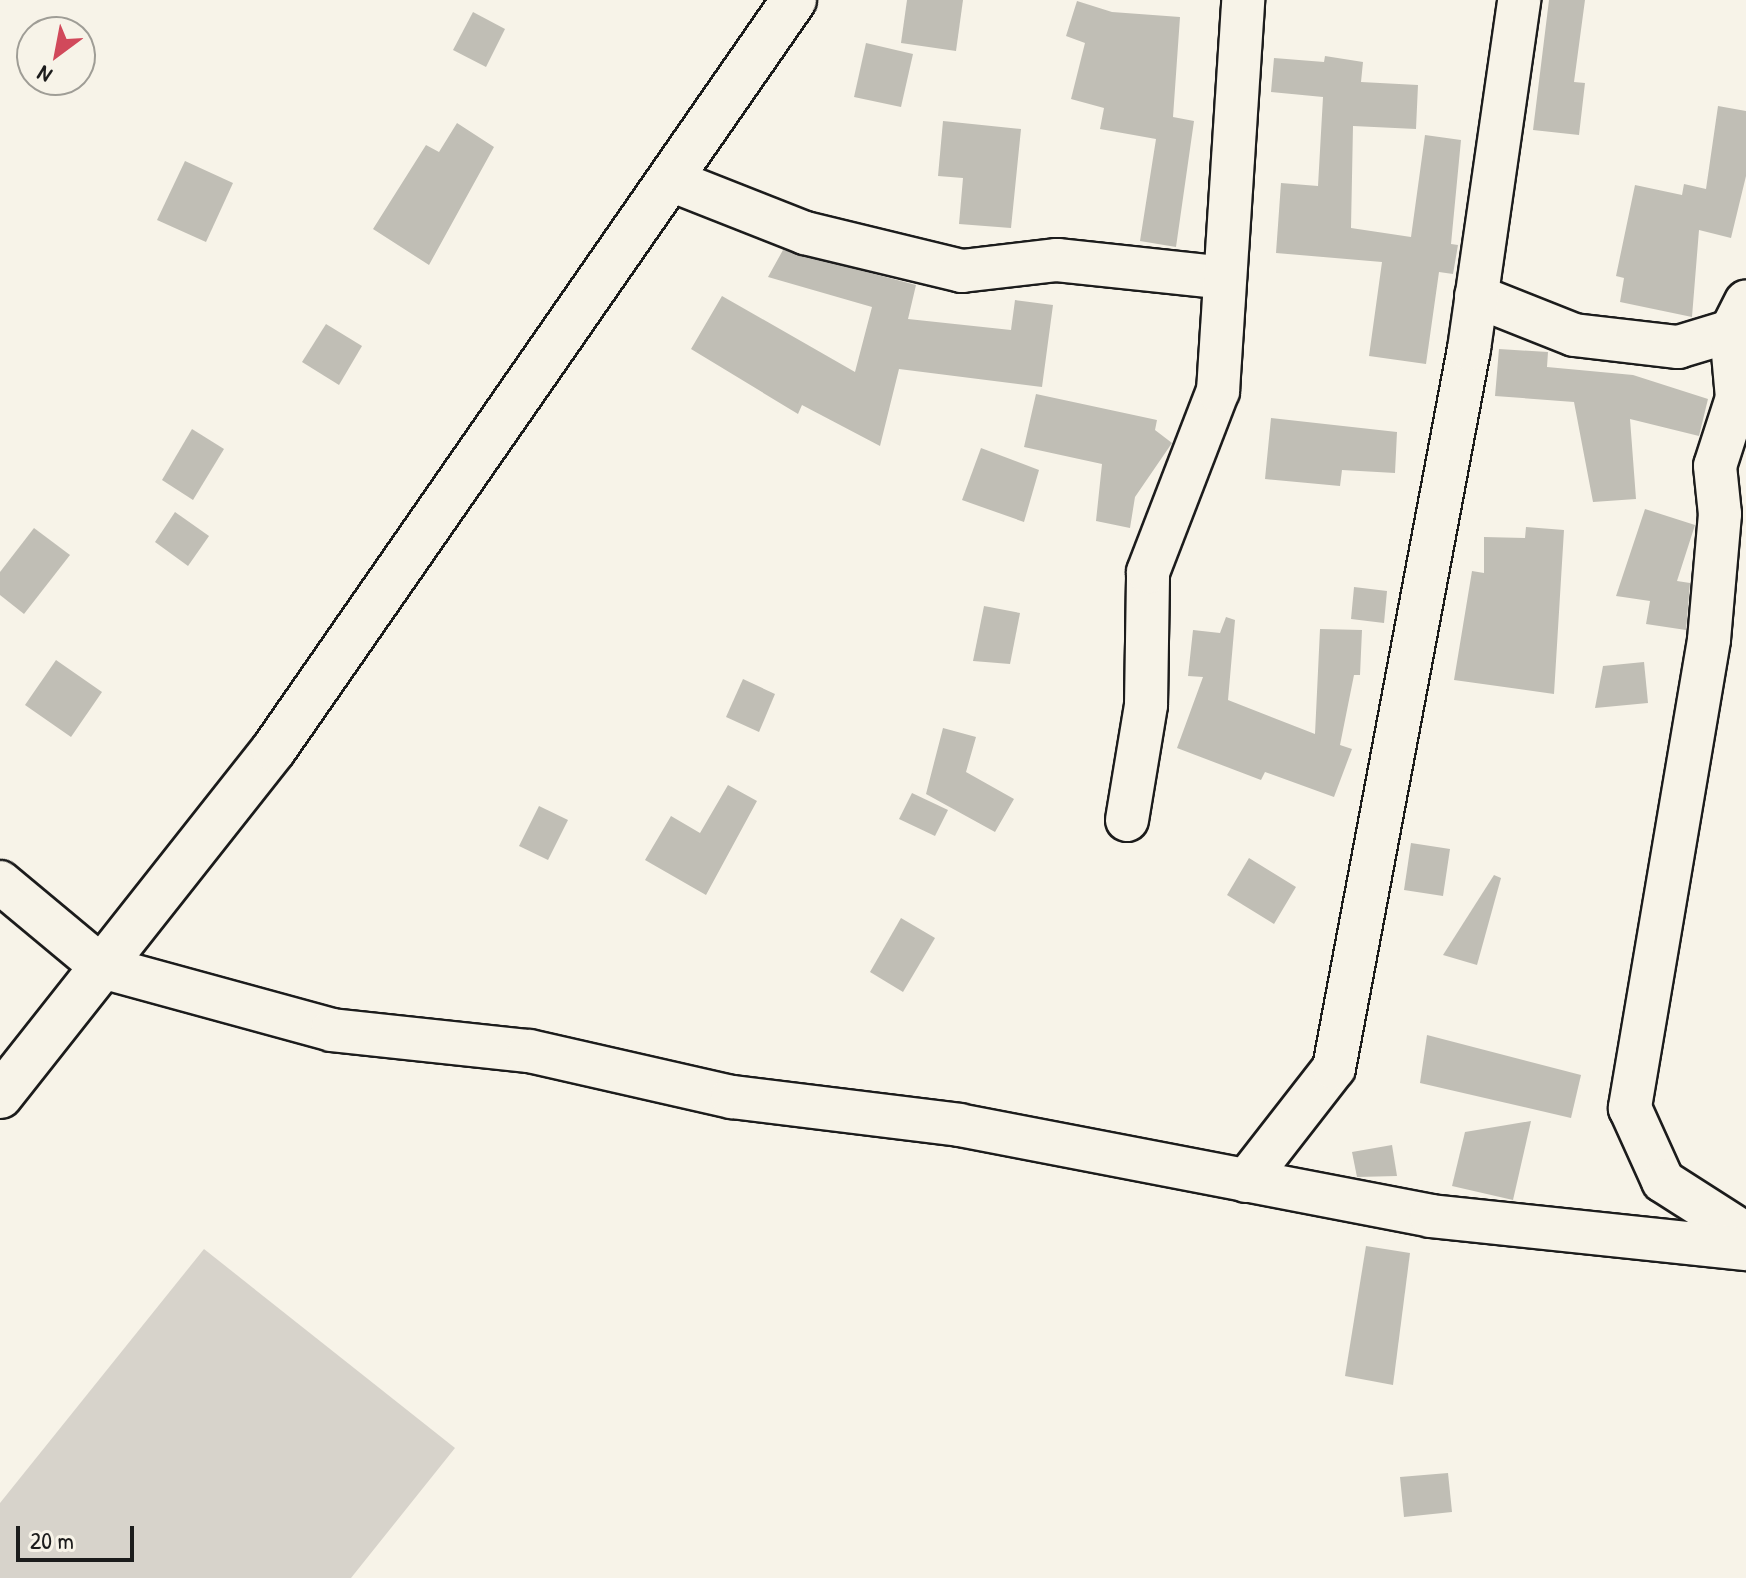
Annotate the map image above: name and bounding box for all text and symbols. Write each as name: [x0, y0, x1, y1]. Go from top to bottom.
north arrow: [16, 16, 96, 96]
text: N: [31, 59, 57, 90]
scale bar: [20, 1510, 138, 1560]
text: 20 m: [30, 1524, 74, 1556]

